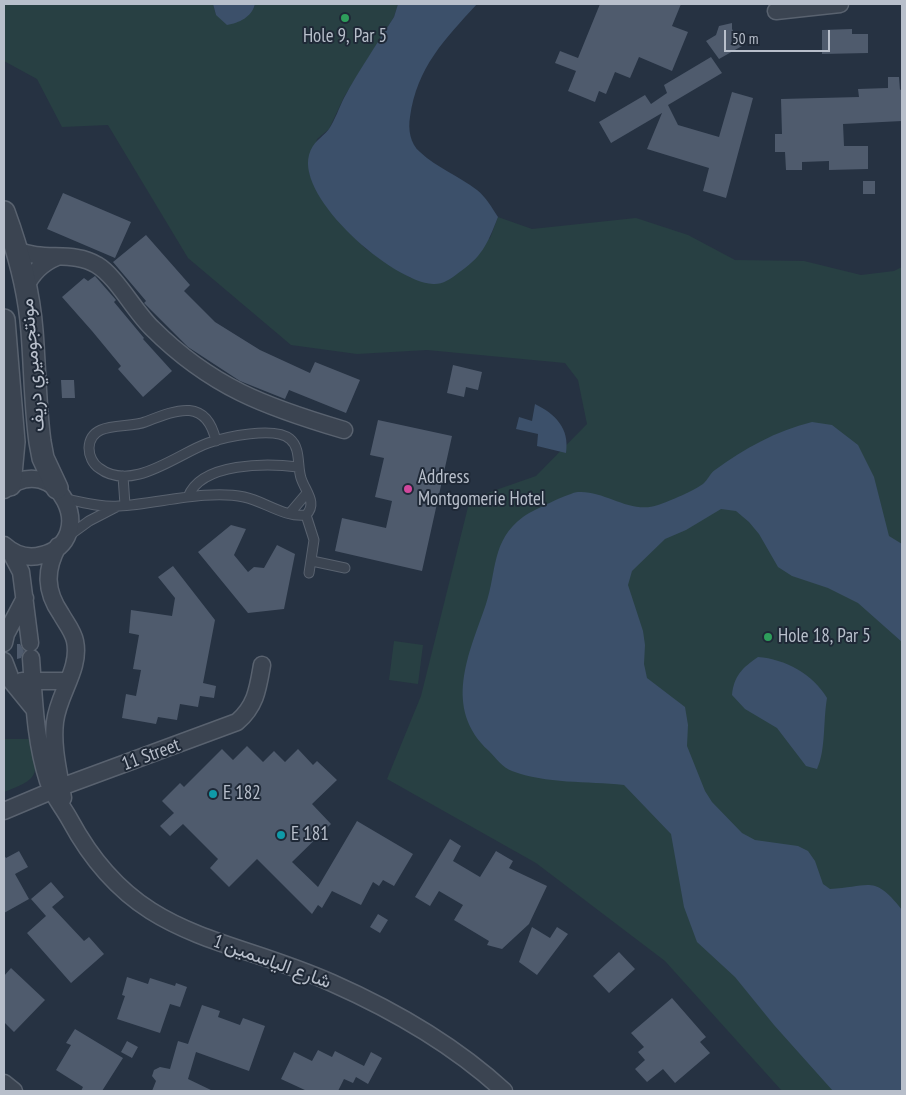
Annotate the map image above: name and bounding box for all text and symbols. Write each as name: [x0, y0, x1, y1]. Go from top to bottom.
marker: Hole 9, Par 5: [339, 12, 351, 24]
scale bar: [726, 20, 832, 52]
place label: Hole 9, Par 5: [303, 26, 387, 48]
text: 50 m: [732, 29, 758, 48]
street label: مونتجوميري دريف: [16, 297, 50, 433]
place label: Address Montgomerie Hotel: [418, 467, 545, 511]
marker: Address Montgomerie Hotel: [402, 483, 414, 495]
place label: Hole 18, Par 5: [778, 626, 871, 648]
marker: Hole 18, Par 5: [762, 631, 774, 643]
street label: 11 Street: [119, 734, 183, 776]
place label: E 182: [223, 783, 261, 805]
marker: E 182: [207, 788, 219, 800]
place label: E 181: [291, 824, 329, 846]
marker: E 181: [275, 829, 287, 841]
street label: شارع الياسمين 1: [210, 930, 334, 994]

